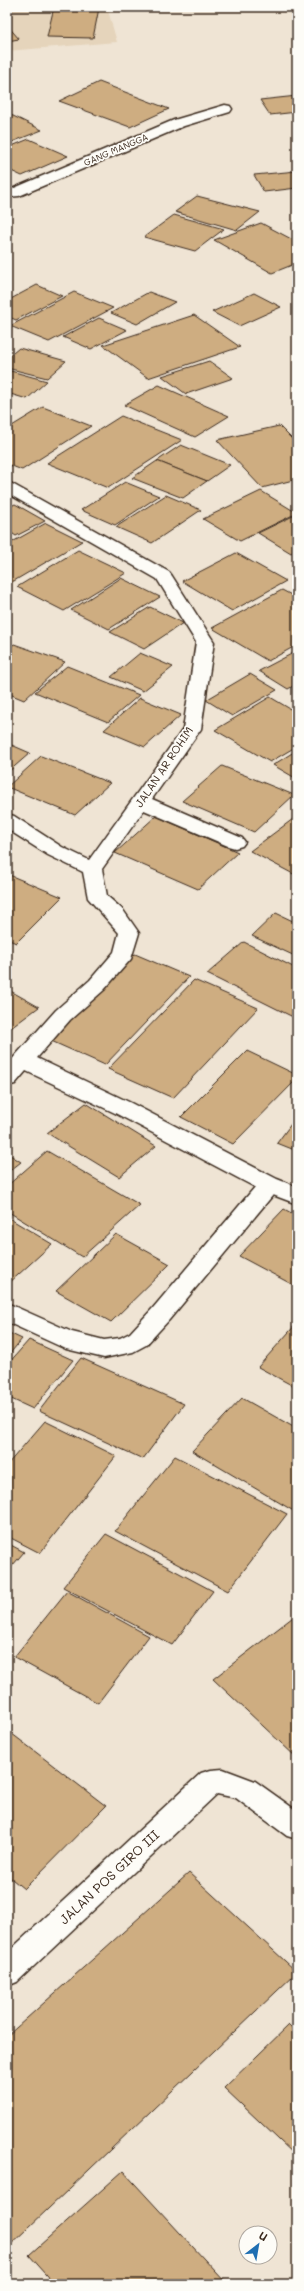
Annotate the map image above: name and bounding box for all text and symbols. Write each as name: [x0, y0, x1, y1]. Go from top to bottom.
street label: GANG MANGGA: [82, 131, 150, 168]
street label: JALAN AR ROHIM: [131, 724, 196, 810]
street label: JALAN POS GIRO III: [55, 1826, 162, 1927]
north arrow: [238, 2225, 278, 2265]
text: U: [256, 2228, 271, 2244]

